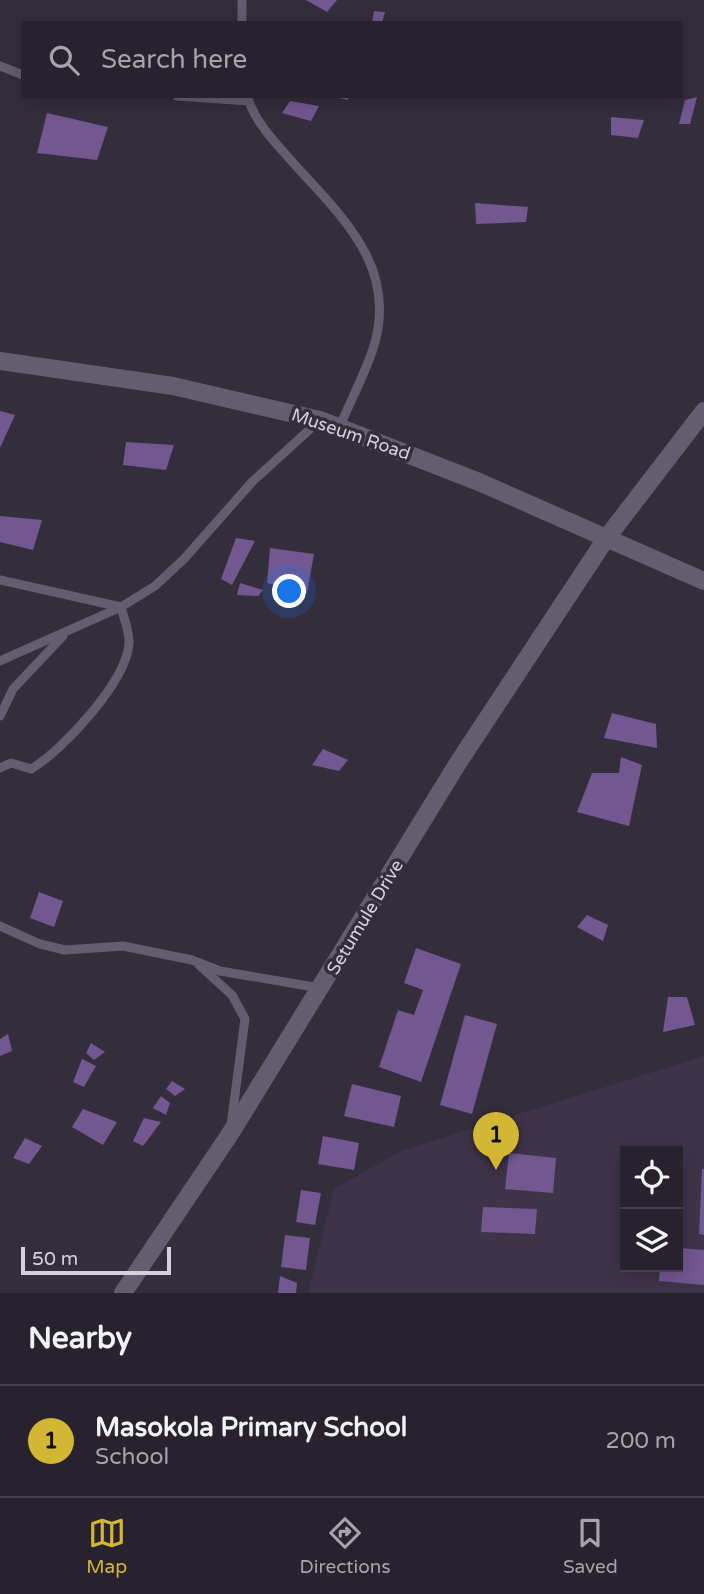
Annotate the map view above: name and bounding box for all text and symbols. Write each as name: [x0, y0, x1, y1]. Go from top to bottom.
search box: [21, 21, 683, 98]
icon: search: [45, 41, 83, 79]
text: Search here: [101, 44, 247, 75]
street label: Museum Road: [289, 403, 413, 465]
your location: [272, 574, 306, 608]
street label: Setumule Drive: [322, 856, 408, 978]
pin: 1: [473, 1112, 519, 1170]
map controls: [620, 1146, 683, 1272]
button: locate: [620, 1146, 683, 1209]
button: layers: [620, 1209, 683, 1272]
scale bar: [21, 1244, 172, 1276]
text: 50 m: [32, 1248, 78, 1270]
text: Nearby: [28, 1320, 132, 1357]
text: Masokola Primary School: [95, 1412, 407, 1443]
text: 1: [44, 1427, 58, 1455]
text: 200 m: [606, 1427, 676, 1455]
text: School: [95, 1443, 169, 1471]
tab: Map: [86, 1514, 127, 1578]
tab: Directions: [300, 1514, 391, 1578]
tab: Saved: [563, 1514, 618, 1578]

